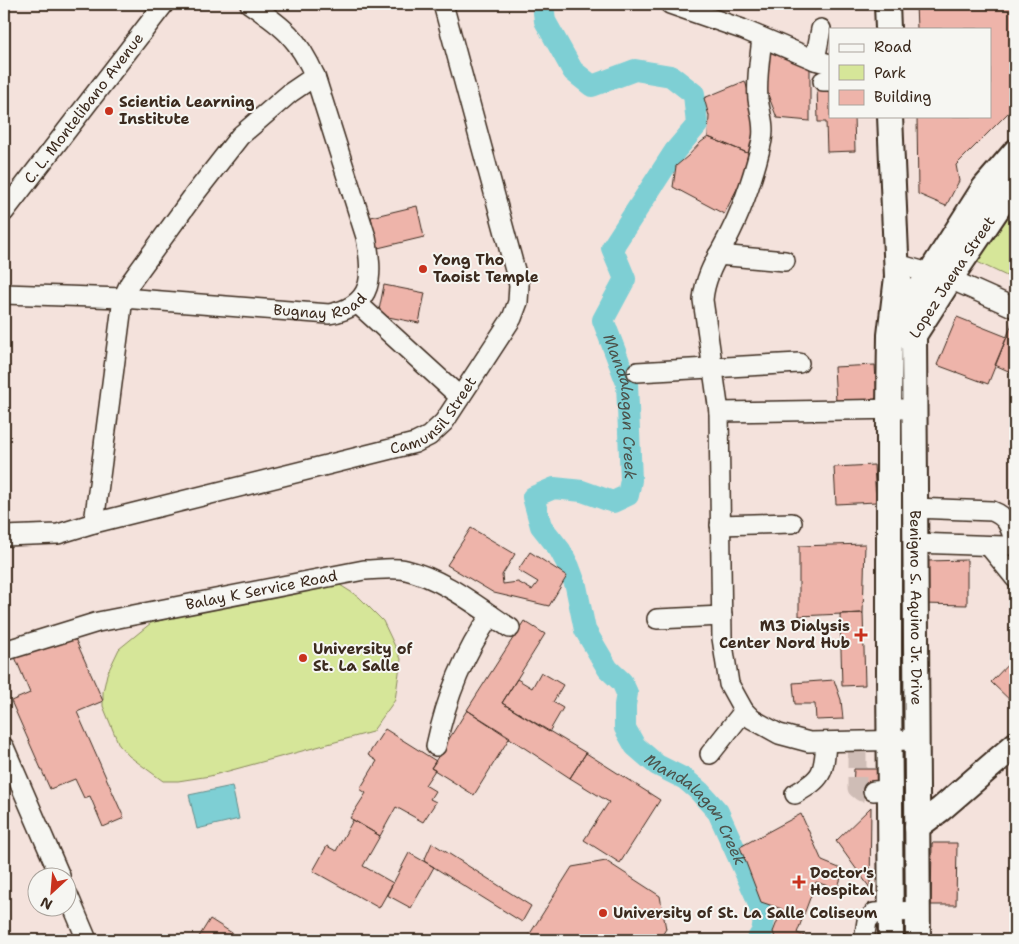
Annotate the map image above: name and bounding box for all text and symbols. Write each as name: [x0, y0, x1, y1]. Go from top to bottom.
legend: [829, 28, 992, 118]
street label: C. L. Montelibano Avenue: [20, 29, 148, 187]
text: Road: [874, 37, 912, 57]
text: Park: [874, 63, 906, 83]
text: Building: [874, 87, 931, 107]
place label: Scientia Learning Institute: [119, 92, 255, 129]
marker: Scientia Learning Institute: [103, 105, 115, 117]
street label: Lopez Jaena Street: [905, 212, 1000, 342]
place label: Yong Tho Taoist Temple: [433, 250, 539, 287]
marker: Yong Tho Taoist Temple: [417, 263, 429, 275]
street label: Bugnay Road: [273, 288, 372, 324]
water label: Mandalagan Creek: [599, 331, 641, 480]
street label: Camunsil Street: [388, 373, 481, 459]
street label: Benigno S. Aquino Jr. Drive: [905, 510, 926, 705]
street label: Balay K Service Road: [184, 565, 340, 615]
place label: M3 Dialysis Center Nord Hub: [719, 616, 850, 653]
marker: M3 Dialysis Center Nord Hub: [854, 628, 868, 642]
place label: University of St. La Salle: [313, 639, 413, 676]
marker: University of St. La Salle: [297, 652, 309, 664]
water label: Mandalagan Creek: [640, 748, 751, 869]
place label: Doctor's Hospital: [810, 863, 875, 900]
north arrow: [28, 866, 78, 916]
marker: Doctor's Hospital: [792, 875, 806, 889]
text: N: [37, 893, 55, 914]
place label: University of St. La Salle Coliseum: [613, 903, 878, 923]
marker: University of St. La Salle Coliseum: [597, 907, 609, 919]

